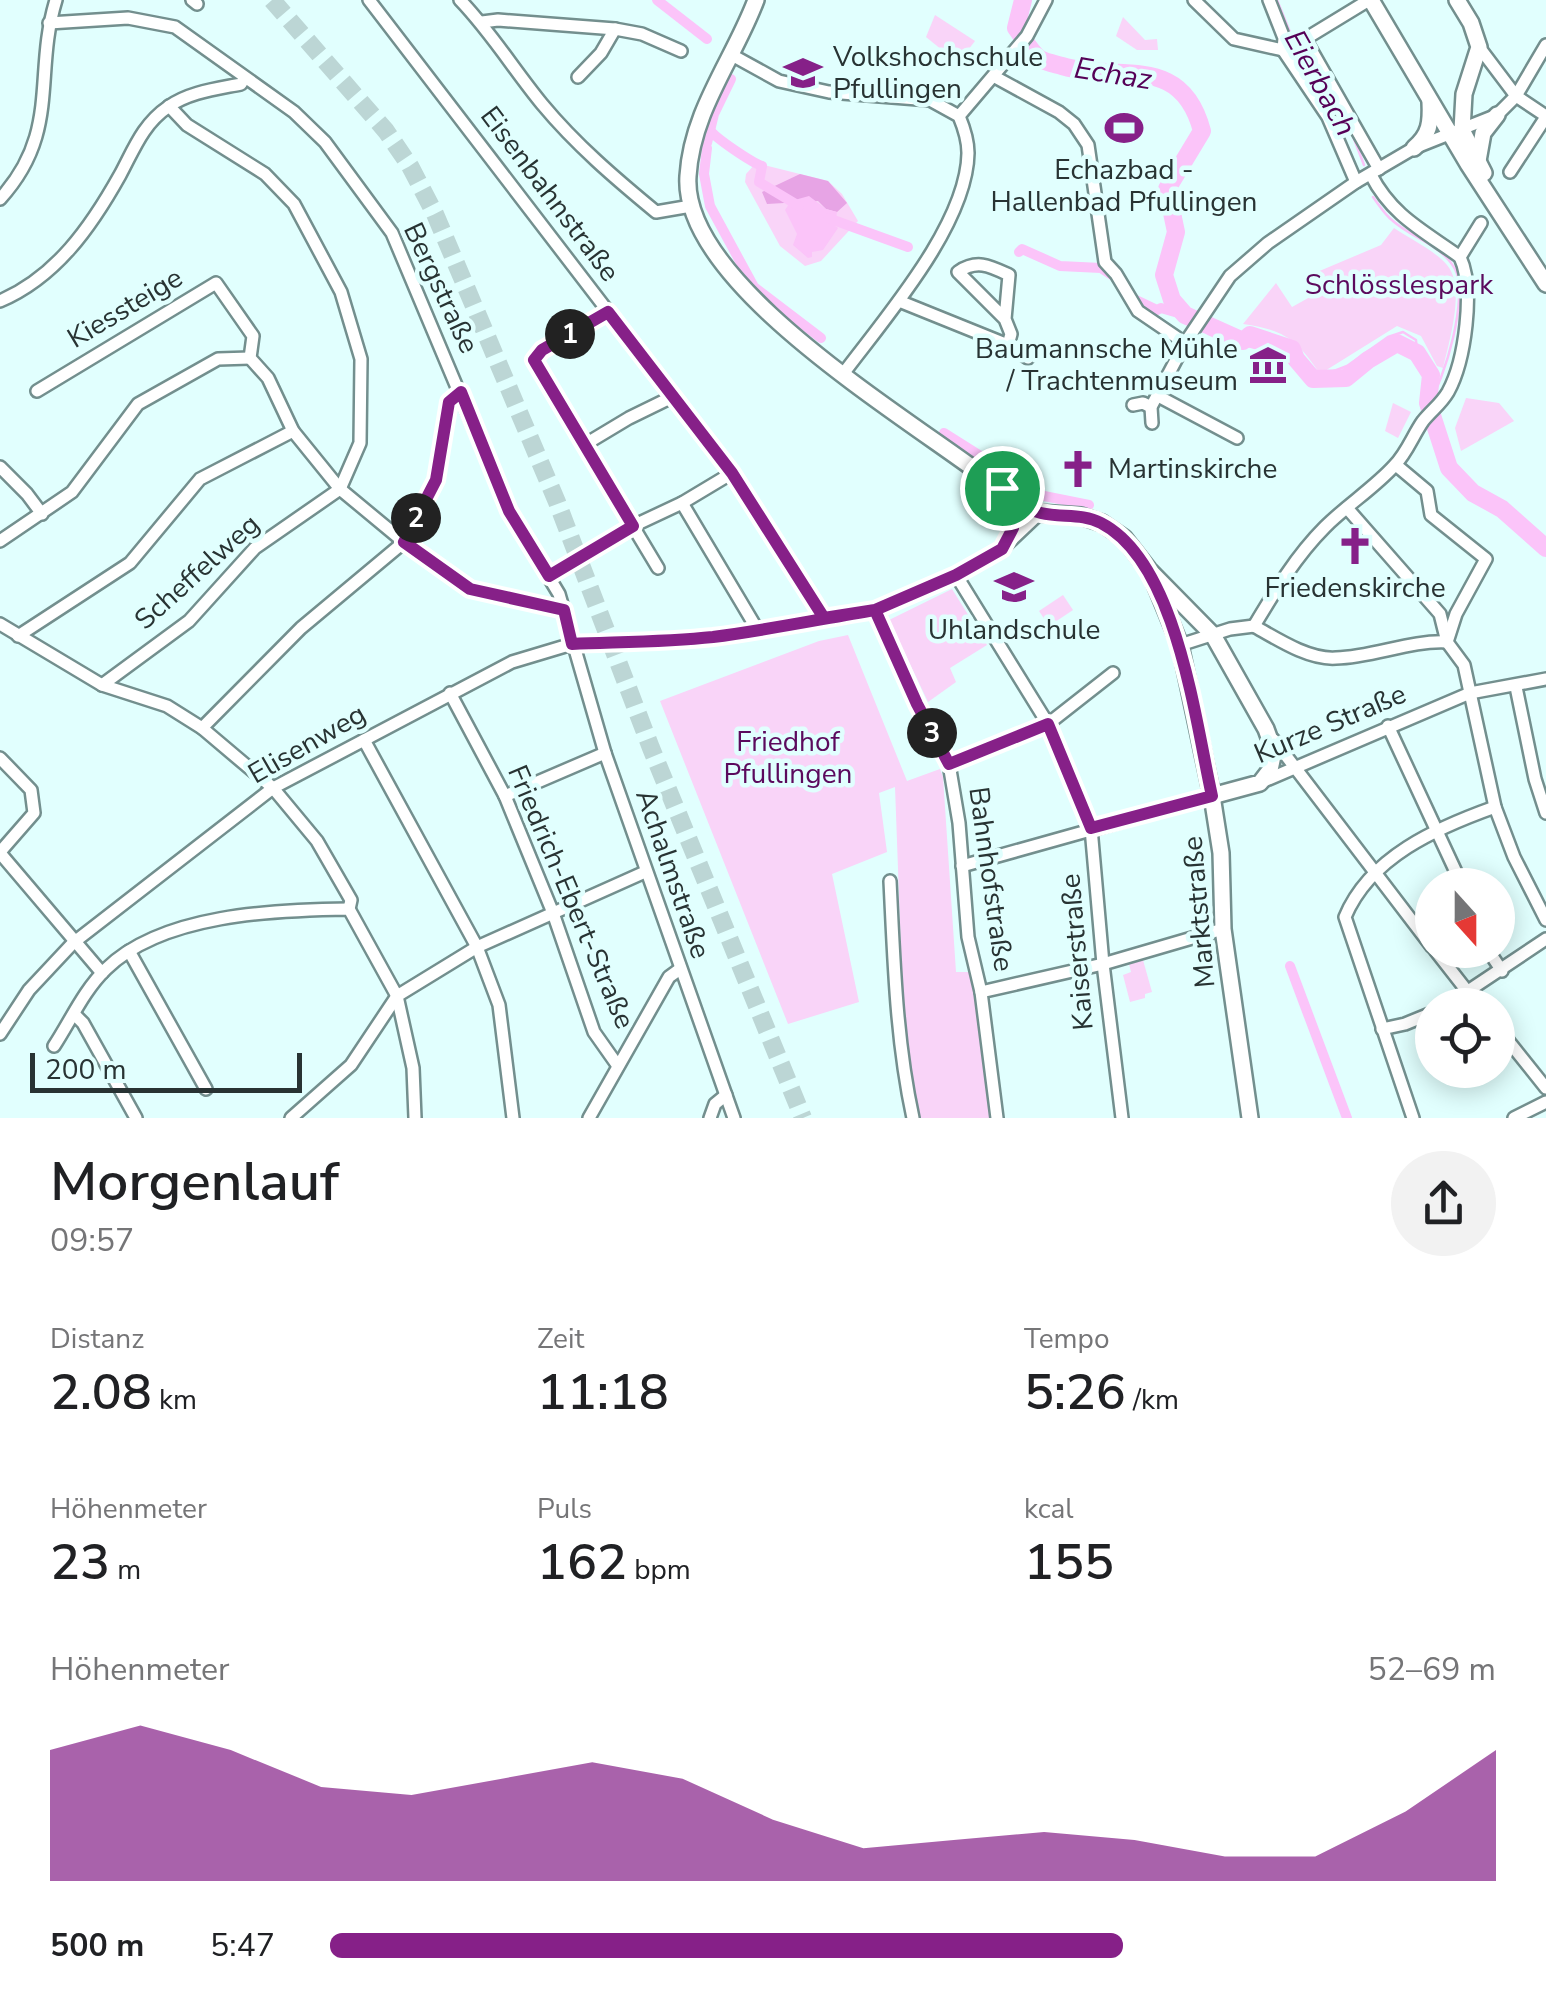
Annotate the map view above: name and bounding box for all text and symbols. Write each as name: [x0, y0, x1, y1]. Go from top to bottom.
water label: Eierbach: [1274, 23, 1366, 143]
place label: Volkshochschule Pfullingen: [832, 38, 1043, 108]
water label: Echaz: [1071, 48, 1155, 100]
school or university icon: Volkshochschule Pfullingen: [782, 52, 824, 94]
street label: Eisenbahnstraße: [472, 99, 628, 289]
sports icon: Echazbad - Hallenbad Pfullingen: [1103, 107, 1145, 149]
place label: Echazbad - Hallenbad Pfullingen: [990, 151, 1258, 221]
street label: Bergstraße: [394, 217, 488, 359]
street label: Kiessteige: [60, 259, 190, 357]
park label: Schlösslespark: [1305, 266, 1494, 304]
pin: 1: [545, 309, 595, 359]
text: 1: [562, 315, 578, 353]
place label: Baumannsche Mühle / Trachtenmuseum: [975, 330, 1238, 400]
museum icon: Baumannsche Mühle / Trachtenmuseum: [1247, 344, 1289, 386]
pin: [960, 446, 1045, 531]
church icon: Martinskirche: [1057, 448, 1099, 490]
place label: Martinskirche: [1108, 450, 1277, 488]
icon: arrive: [975, 461, 1030, 516]
pin: 2: [391, 493, 441, 543]
text: 2: [408, 499, 424, 537]
street label: Scheffelweg: [126, 506, 268, 638]
church icon: Friedenskirche: [1334, 525, 1376, 567]
school or university icon: Uhlandschule: [993, 566, 1035, 608]
place label: Friedenskirche: [1264, 569, 1446, 607]
place label: Uhlandschule: [928, 611, 1100, 649]
street label: Kurze Straße: [1248, 675, 1412, 773]
street label: Elisenweg: [241, 695, 373, 793]
pin: 3: [907, 708, 957, 758]
text: 3: [924, 714, 940, 752]
park label: Friedhof Pfullingen: [724, 723, 852, 793]
street label: Friedrich-Ebert-Straße: [498, 759, 644, 1035]
street label: Bahnhofstraße: [959, 784, 1023, 974]
street label: Achalmstraße: [626, 785, 720, 963]
street label: Marktstraße: [1173, 835, 1225, 989]
north arrow: [1415, 868, 1515, 968]
map controls: [1415, 868, 1515, 1088]
street label: Kaiserstraße: [1051, 872, 1103, 1032]
button: locate: [1415, 988, 1515, 1088]
scale bar: [30, 1048, 302, 1092]
text: 200 m: [45, 1051, 127, 1089]
text: Morgenlauf: [50, 1144, 339, 1219]
button: share: [1391, 1151, 1496, 1256]
text: 09:57: [50, 1219, 134, 1262]
text: Distanz: [50, 1320, 144, 1358]
text: Zeit: [537, 1320, 584, 1358]
text: Tempo: [1024, 1320, 1109, 1358]
text: 2.08: [50, 1358, 152, 1427]
text: 11:18: [537, 1358, 669, 1427]
text: 5:26: [1024, 1358, 1126, 1427]
text: km: [152, 1381, 197, 1419]
text: /km: [1126, 1381, 1179, 1419]
text: Höhenmeter: [50, 1490, 207, 1528]
text: Puls: [537, 1490, 592, 1528]
text: kcal: [1024, 1490, 1074, 1528]
text: 23: [50, 1528, 110, 1597]
text: 162: [537, 1528, 627, 1597]
text: 155: [1024, 1528, 1114, 1597]
text: m: [110, 1551, 141, 1589]
text: bpm: [627, 1551, 691, 1589]
text: Höhenmeter: [50, 1648, 229, 1691]
text: 52–69 m: [1368, 1648, 1496, 1691]
text: 500 m: [50, 1924, 144, 1967]
text: 5:47: [210, 1924, 275, 1967]

